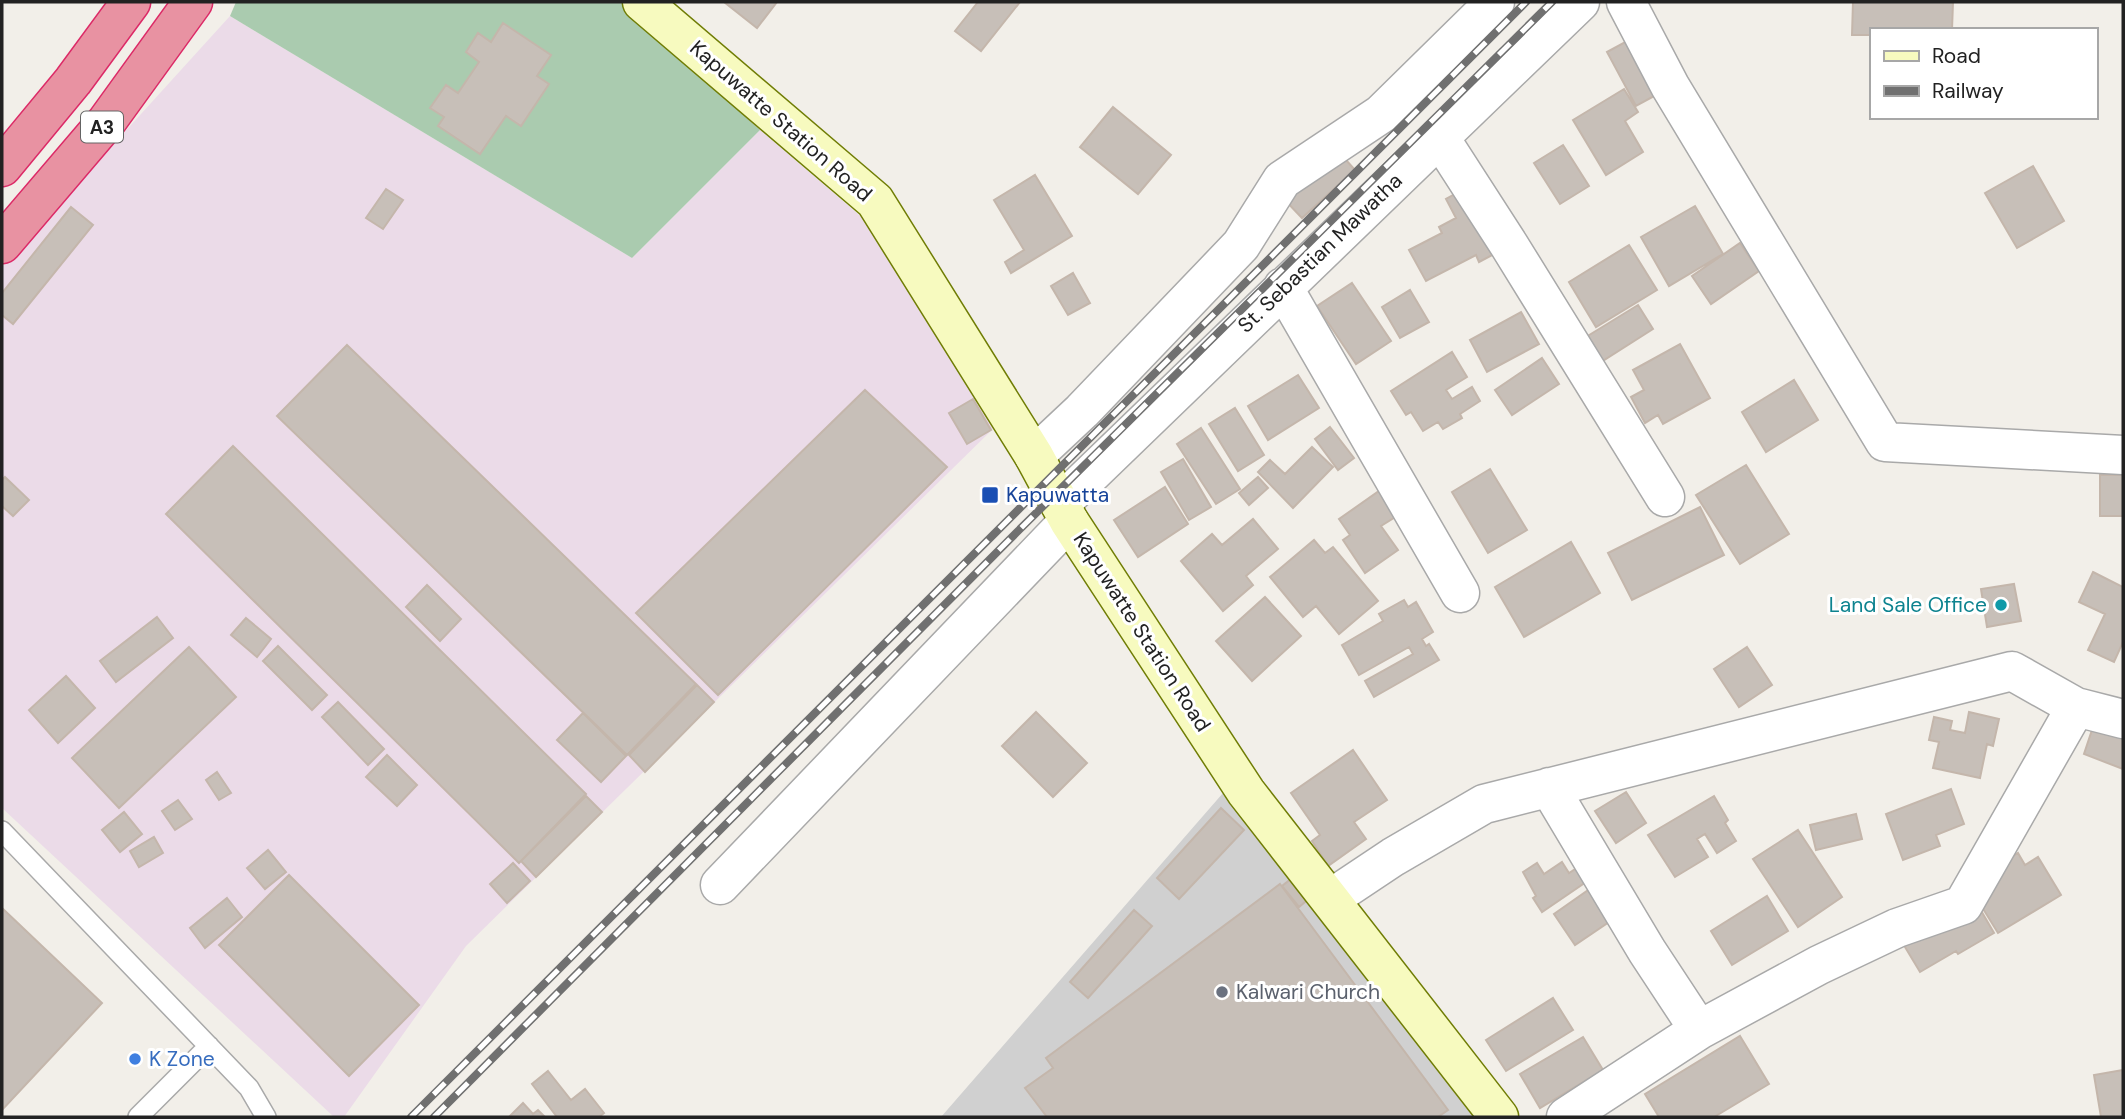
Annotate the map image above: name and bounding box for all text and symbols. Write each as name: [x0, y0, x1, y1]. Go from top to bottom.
legend: [1870, 28, 2097, 119]
street label: Kapuwatte Station Road: [684, 34, 878, 208]
text: Road: [1932, 42, 1981, 70]
text: Railway: [1932, 77, 2004, 105]
road number: A3: [81, 111, 123, 142]
street label: St. Sebastian Mawatha: [1232, 167, 1408, 339]
place label: Kapuwatta: [1006, 481, 1109, 509]
marker: Kapuwatta: [980, 485, 1000, 505]
street label: Kapuwatte Station Road: [1067, 527, 1217, 737]
place label: Land Sale Office: [1829, 591, 1987, 619]
marker: Land Sale Office: [1993, 597, 2009, 613]
place label: Kalwari Church: [1236, 978, 1380, 1006]
marker: Kalwari Church: [1214, 984, 1230, 1000]
place label: K Zone: [149, 1045, 215, 1073]
marker: K Zone: [127, 1051, 143, 1067]

